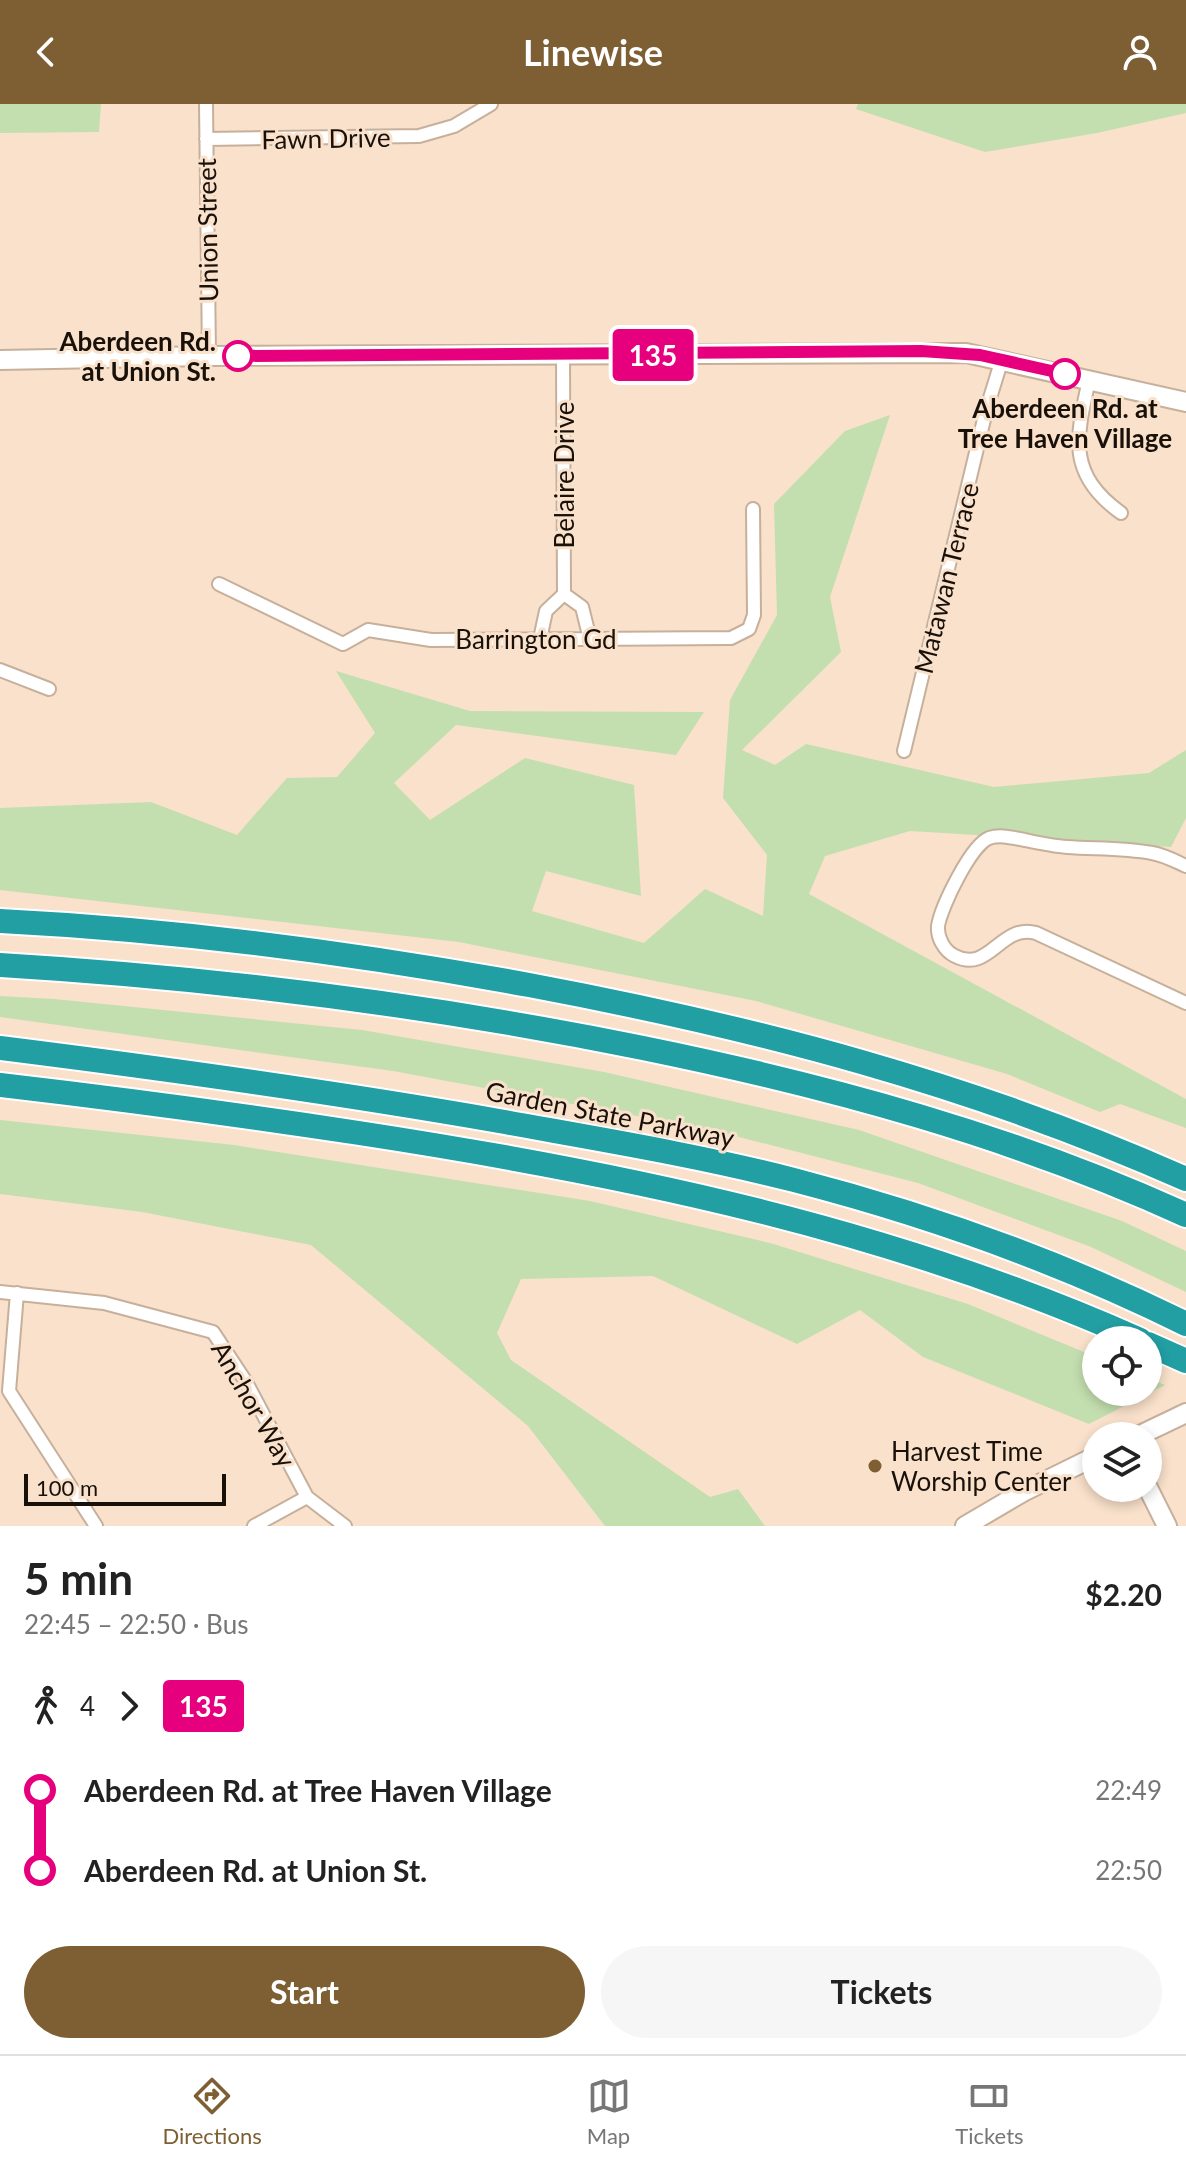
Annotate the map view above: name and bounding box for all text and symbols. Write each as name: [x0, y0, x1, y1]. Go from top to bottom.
icon: back: [24, 30, 68, 74]
text: Linewise: [523, 30, 663, 74]
icon: person: [1118, 30, 1162, 74]
street label: Fawn Drive: [261, 121, 391, 155]
street label: Union Street: [190, 157, 224, 302]
place label: Aberdeen Rd. at Union St.: [59, 325, 216, 387]
line badge: 135: [607, 329, 699, 381]
text: 135: [629, 338, 677, 372]
marker: Aberdeen Rd. at Union St.: [223, 341, 253, 371]
marker: Aberdeen Rd. at Tree Haven Village: [1050, 359, 1080, 389]
place label: Aberdeen Rd. at Tree Haven Village: [958, 392, 1172, 454]
street label: Belaire Drive: [548, 402, 580, 548]
street label: Matawan Terrace: [907, 479, 985, 677]
street label: Barrington Gd: [455, 623, 617, 655]
street label: Garden State Parkway: [483, 1074, 738, 1154]
map controls: [1082, 1326, 1162, 1502]
button: locate: [1082, 1326, 1162, 1406]
street label: Anchor Way: [205, 1335, 303, 1473]
button: layers: [1082, 1422, 1162, 1502]
place label: Harvest Time Worship Center: [891, 1435, 1072, 1497]
marker: Harvest Time Worship Center: [866, 1457, 884, 1475]
scale bar: [24, 1470, 226, 1506]
text: 100 m: [36, 1474, 98, 1501]
text: 5 min: [24, 1552, 133, 1604]
text: $2.20: [1085, 1576, 1162, 1612]
text: 22:45 – 22:50 · Bus: [24, 1608, 248, 1640]
icon: walk: [24, 1684, 68, 1728]
icon: forward: [107, 1684, 151, 1728]
text: 135: [179, 1689, 228, 1723]
text: 4: [80, 1690, 95, 1722]
text: Aberdeen Rd. at Tree Haven Village: [84, 1772, 552, 1808]
text: 22:49: [1095, 1774, 1162, 1806]
text: Aberdeen Rd. at Union St.: [84, 1852, 427, 1888]
text: 22:50: [1095, 1854, 1162, 1886]
button: Start: [24, 1946, 585, 2038]
button: Tickets: [601, 1946, 1162, 2038]
tab: Directions: [162, 2074, 262, 2149]
tab: Map: [587, 2074, 631, 2149]
tab: Tickets: [955, 2074, 1024, 2149]

